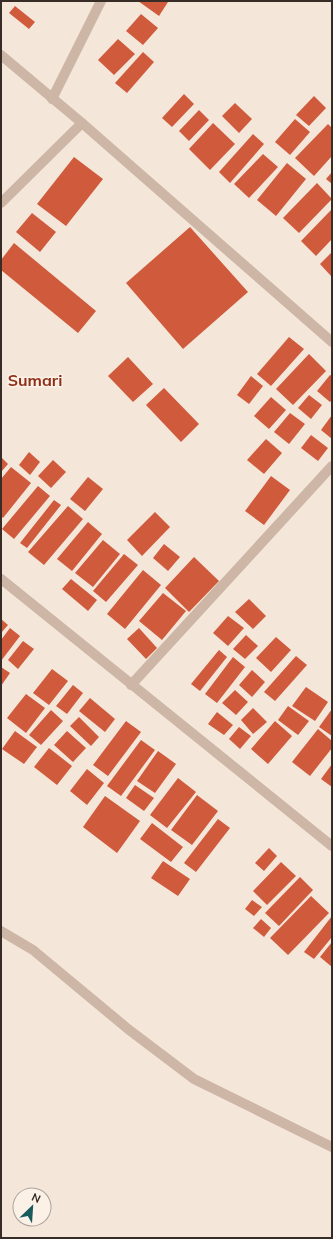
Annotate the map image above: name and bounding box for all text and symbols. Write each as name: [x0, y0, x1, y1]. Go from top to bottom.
district label: Sumari: [8, 370, 62, 390]
north arrow: [12, 1187, 52, 1227]
text: N: [30, 1190, 43, 1206]

